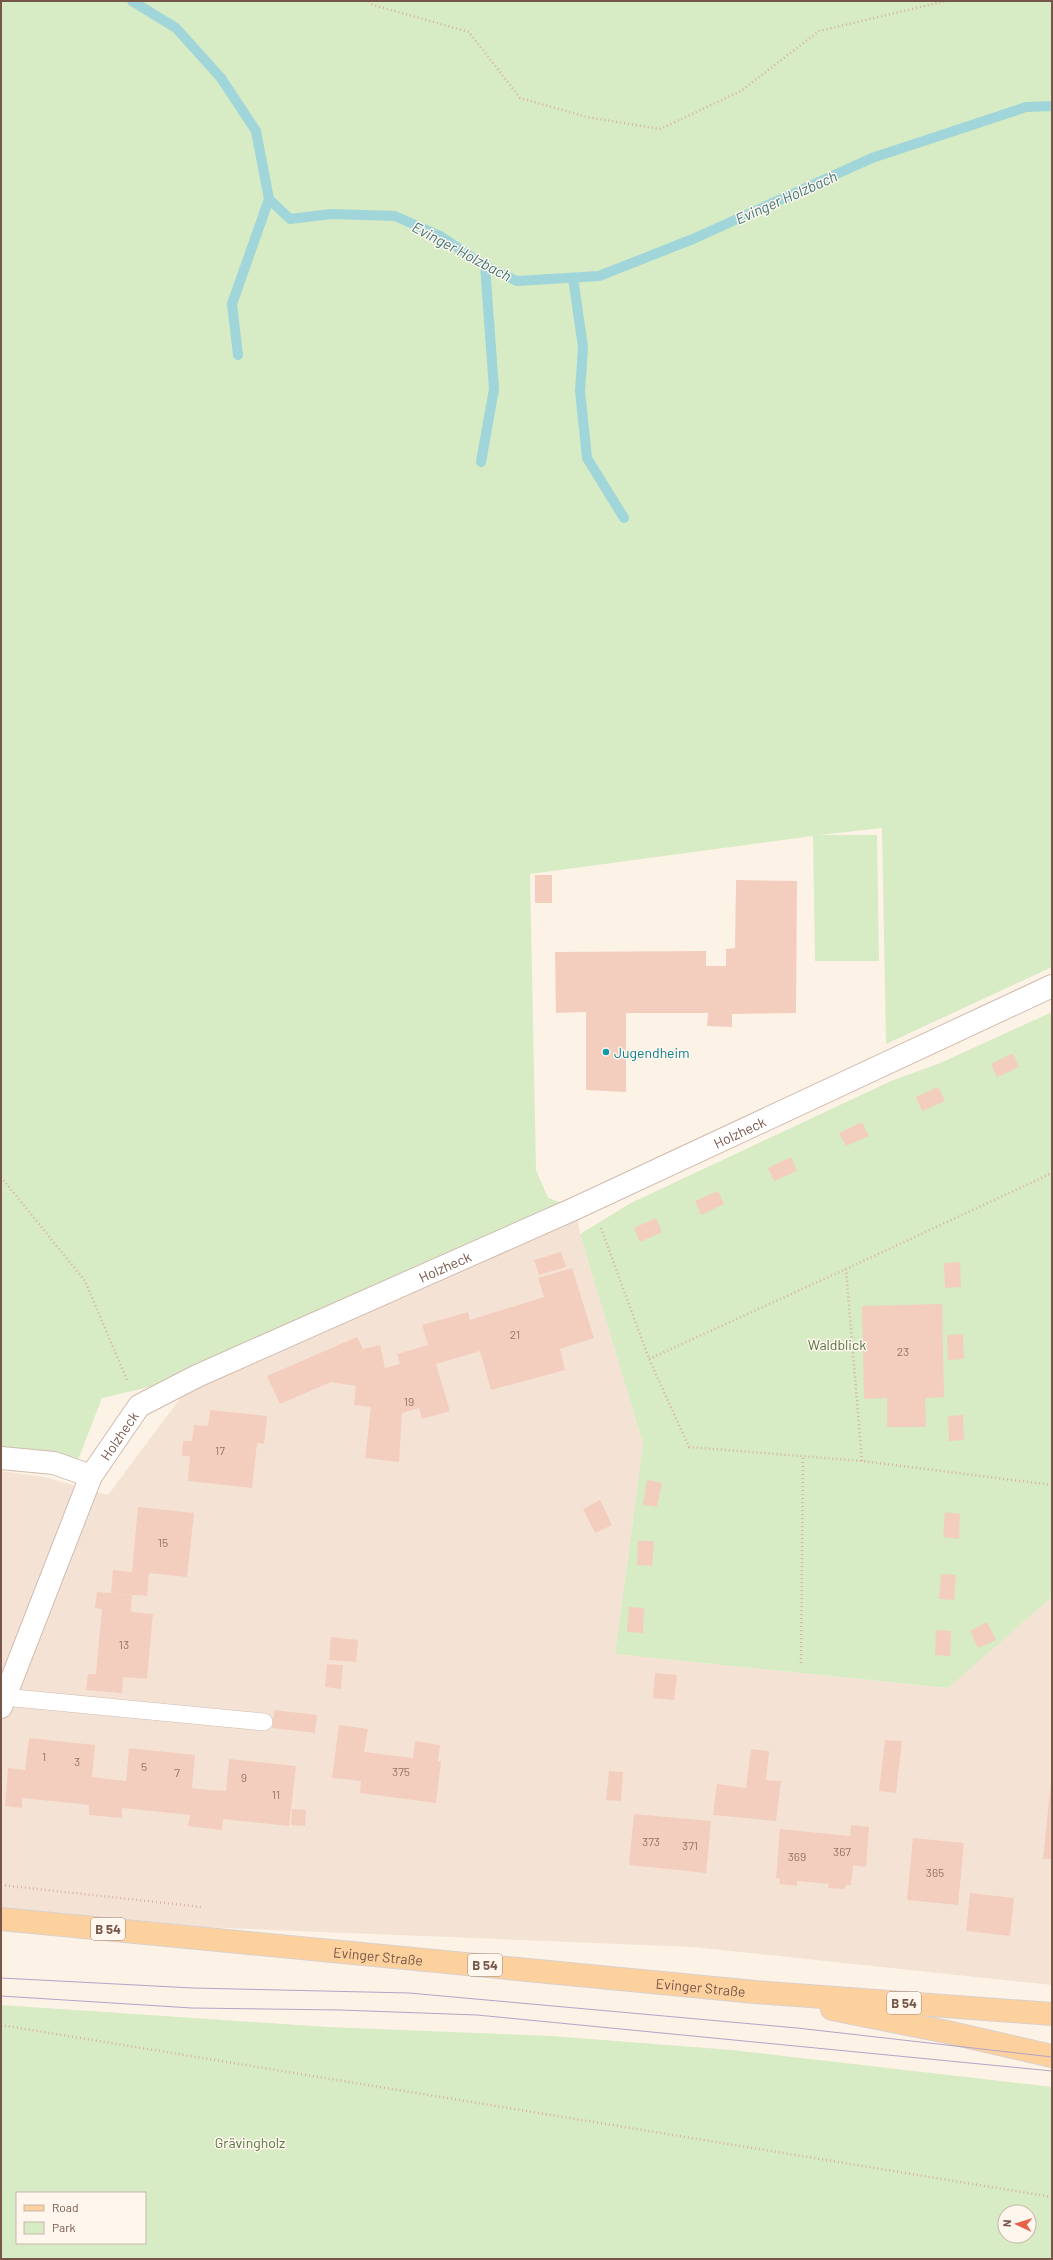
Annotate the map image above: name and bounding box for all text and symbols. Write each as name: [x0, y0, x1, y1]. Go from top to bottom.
water label: Evinger Holzbach: [732, 166, 840, 228]
water label: Evinger Holzbach: [409, 217, 515, 285]
place label: Jugendheim: [614, 1044, 690, 1061]
marker: Jugendheim: [601, 1047, 611, 1057]
street label: Holzheck: [711, 1112, 768, 1151]
street label: Holzheck: [416, 1247, 473, 1285]
house number: 21: [510, 1327, 520, 1341]
park label: Waldblick: [808, 1336, 866, 1353]
house number: 23: [897, 1344, 909, 1358]
house number: 19: [404, 1394, 414, 1408]
street label: Holzheck: [96, 1408, 141, 1463]
house number: 17: [215, 1443, 225, 1457]
house number: 15: [158, 1535, 168, 1549]
house number: 13: [119, 1637, 129, 1651]
house number: 1: [42, 1749, 46, 1763]
house number: 3: [74, 1754, 80, 1768]
house number: 5: [141, 1759, 147, 1773]
house number: 375: [392, 1764, 410, 1778]
house number: 7: [174, 1765, 180, 1779]
house number: 9: [241, 1770, 247, 1784]
house number: 11: [272, 1787, 280, 1801]
house number: 373: [642, 1834, 660, 1848]
house number: 371: [682, 1838, 698, 1852]
house number: 367: [833, 1844, 851, 1858]
house number: 369: [788, 1849, 806, 1863]
house number: 365: [926, 1865, 944, 1879]
road number: B 54: [91, 1918, 125, 1940]
street label: Evinger Straße: [333, 1943, 424, 1968]
road number: B 54: [468, 1954, 502, 1976]
street label: Evinger Straße: [655, 1974, 746, 2000]
road number: B 54: [887, 1992, 921, 2014]
park label: Grävingholz: [215, 2134, 285, 2151]
legend: [16, 2192, 146, 2244]
text: Road: [52, 2200, 79, 2214]
north arrow: [997, 2204, 1037, 2244]
text: N: [1000, 2219, 1013, 2227]
text: Park: [52, 2220, 76, 2234]

